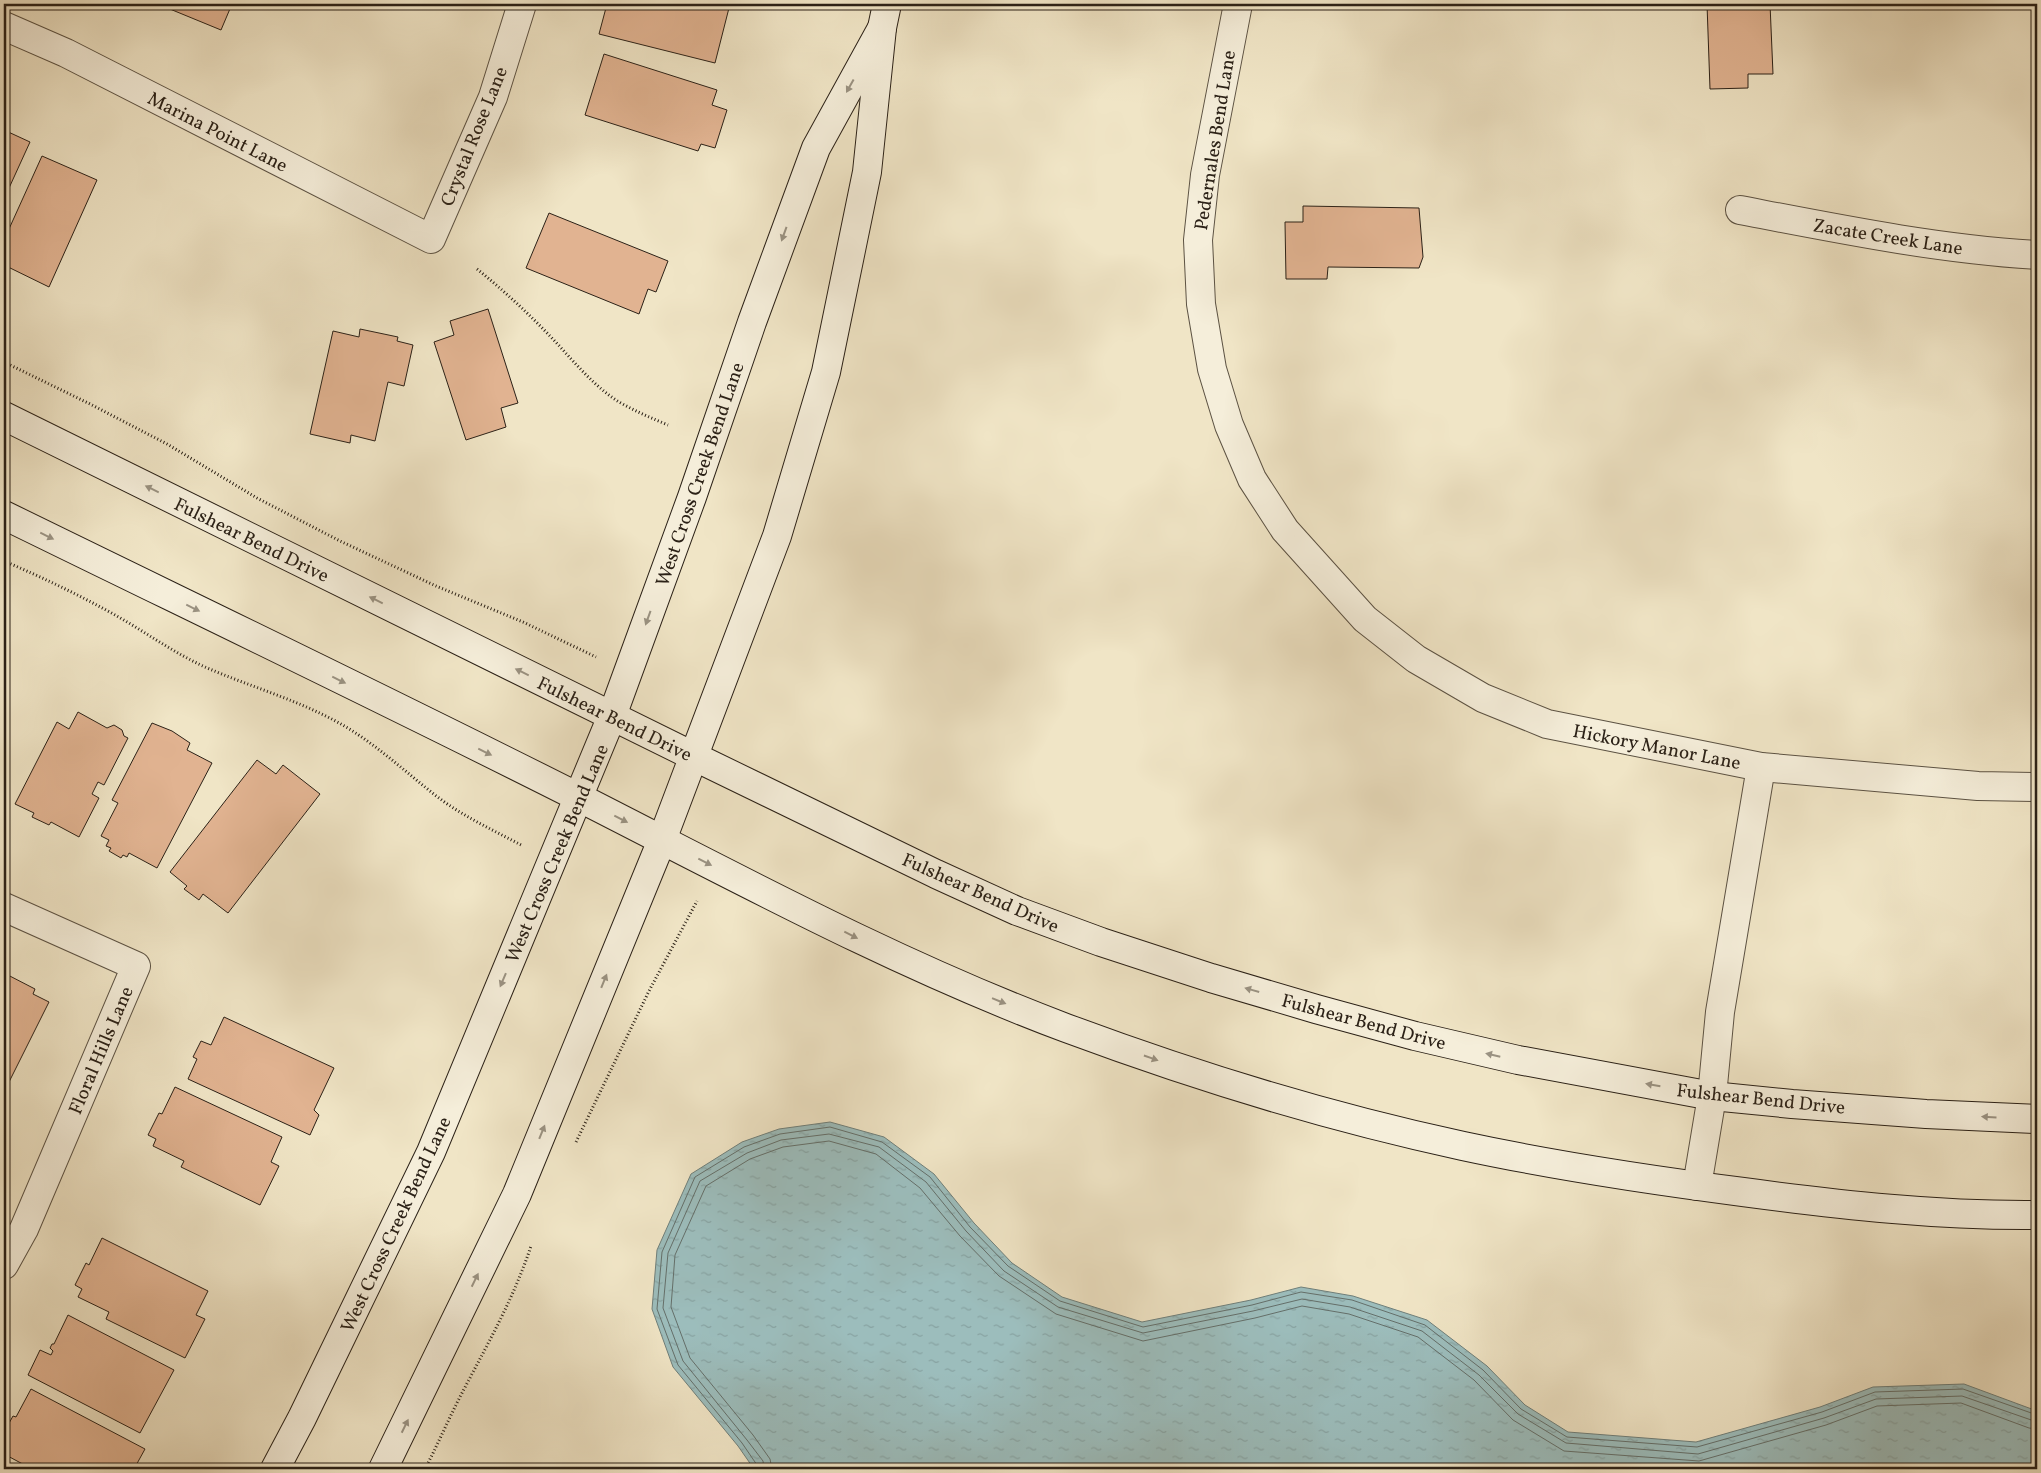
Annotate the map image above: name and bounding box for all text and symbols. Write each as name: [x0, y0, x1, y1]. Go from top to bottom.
street label: Pedernales Bend Lane: [1189, 48, 1243, 232]
street label: Crystal Rose Lane: [435, 63, 515, 210]
one-way arrow: [846, 79, 854, 94]
street label: Marina Point Lane: [142, 86, 292, 179]
street label: Zacate Creek Lane: [1811, 213, 1964, 263]
one-way arrow: [780, 227, 787, 242]
street label: West Cross Creek Bend Lane: [650, 359, 751, 590]
one-way arrow: [144, 485, 159, 494]
street label: Fulshear Bend Drive: [169, 492, 333, 590]
one-way arrow: [40, 532, 55, 540]
one-way arrow: [369, 596, 383, 604]
one-way arrow: [186, 604, 200, 612]
one-way arrow: [644, 611, 651, 626]
one-way arrow: [515, 667, 529, 675]
street label: Fulshear Bend Drive: [532, 671, 696, 769]
one-way arrow: [332, 676, 346, 684]
street label: Hickory Manor Lane: [1570, 719, 1743, 777]
street label: West Cross Creek Bend Lane: [500, 740, 616, 967]
one-way arrow: [478, 748, 492, 756]
one-way arrow: [613, 815, 628, 823]
street label: Fulshear Bend Drive: [898, 848, 1063, 940]
one-way arrow: [698, 859, 712, 867]
one-way arrow: [843, 931, 858, 939]
one-way arrow: [499, 973, 507, 988]
one-way arrow: [600, 973, 608, 988]
street label: Floral Hills Lane: [63, 983, 141, 1119]
one-way arrow: [1244, 986, 1259, 994]
street label: Fulshear Bend Drive: [1278, 988, 1449, 1057]
one-way arrow: [992, 997, 1007, 1005]
one-way arrow: [1485, 1050, 1501, 1058]
one-way arrow: [1144, 1055, 1159, 1063]
street label: Fulshear Bend Drive: [1675, 1078, 1846, 1122]
one-way arrow: [1645, 1081, 1661, 1089]
street label: West Cross Creek Bend Lane: [335, 1113, 458, 1337]
one-way arrow: [1980, 1113, 1996, 1121]
one-way arrow: [539, 1124, 547, 1139]
one-way arrow: [471, 1272, 480, 1287]
one-way arrow: [401, 1419, 409, 1433]

